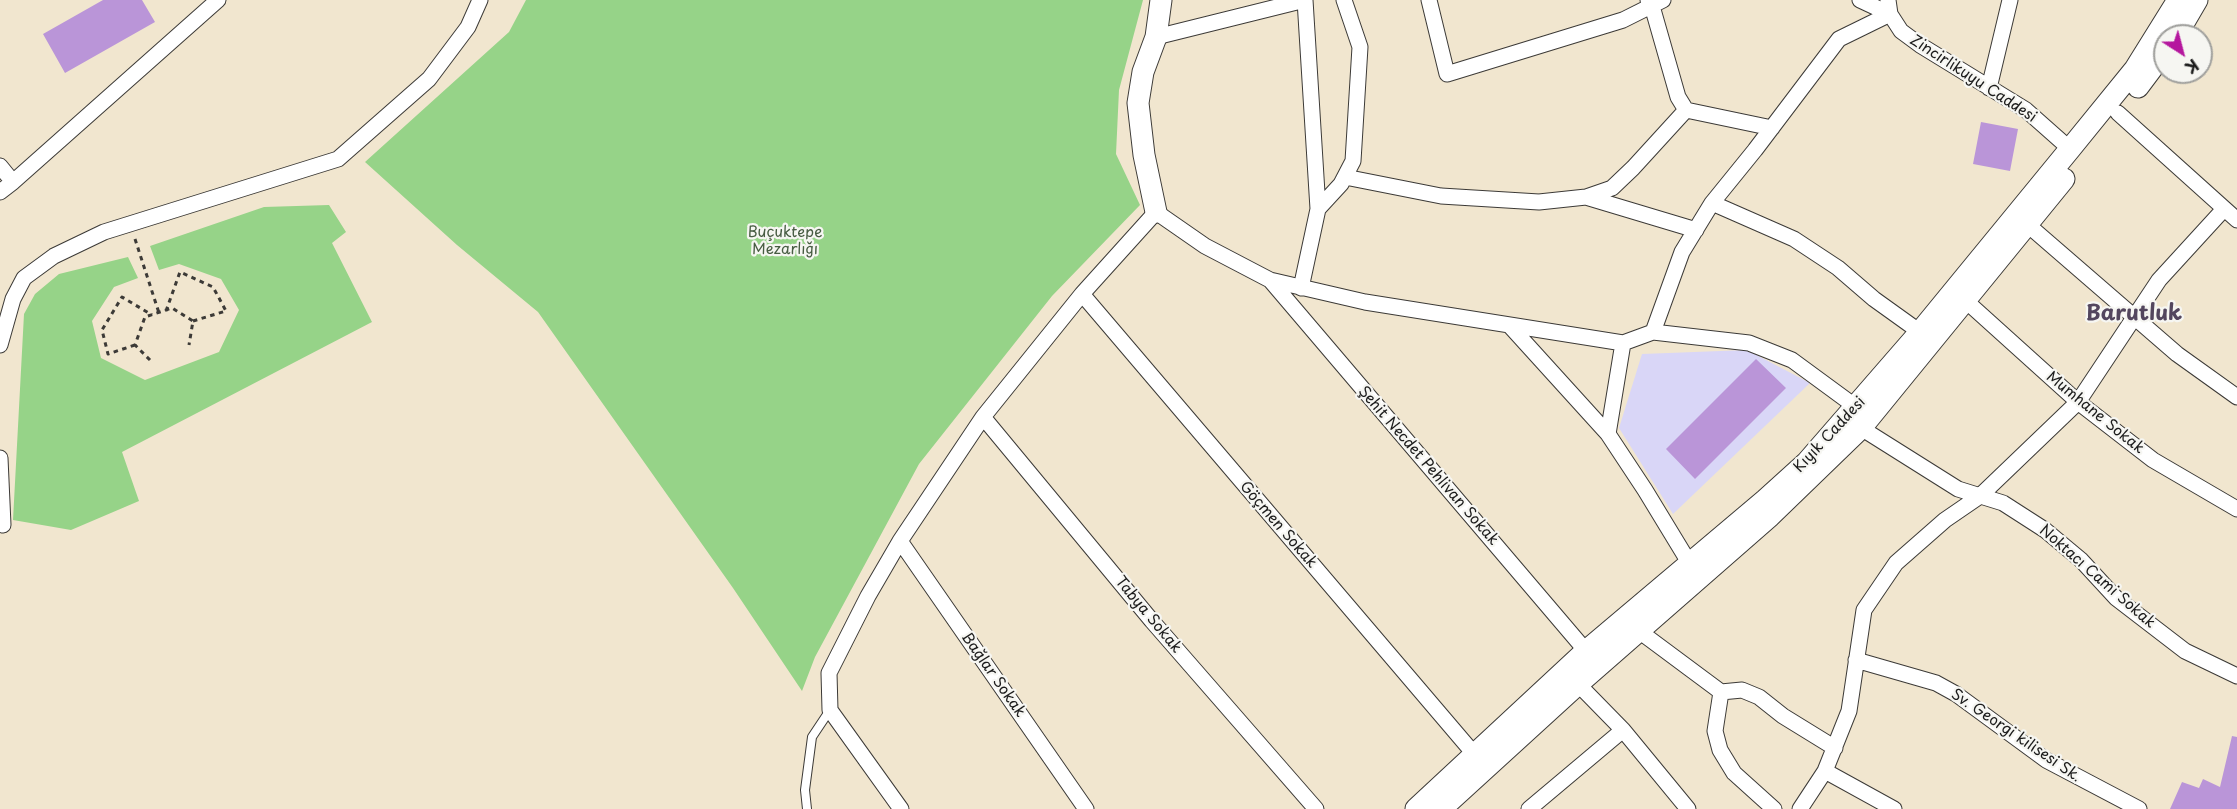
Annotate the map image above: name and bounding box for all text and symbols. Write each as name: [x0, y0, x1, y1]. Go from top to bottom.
north arrow: [2153, 24, 2213, 84]
street label: Zincirlikuyu Caddesi: [1906, 31, 2040, 127]
text: K: [2181, 54, 2204, 80]
park label: Buçuktepe Mezarlığı: [748, 224, 822, 259]
district label: Barutluk: [2086, 301, 2182, 327]
street label: Mumhane Sokak: [2042, 368, 2148, 458]
street label: Şehit Necdet Pehlivan Sokak: [1354, 383, 1502, 549]
street label: Kıyık Caddesi: [1790, 394, 1870, 476]
street label: Göçmen Sokak: [1235, 478, 1321, 572]
street label: Noktacı Cami Sokak: [2035, 522, 2159, 632]
street label: Tabya Sokak: [1111, 573, 1185, 657]
street label: Bağlar Sokak: [957, 629, 1029, 721]
street label: Sv. Georgi kilisesi Sk.: [1948, 686, 2084, 786]

